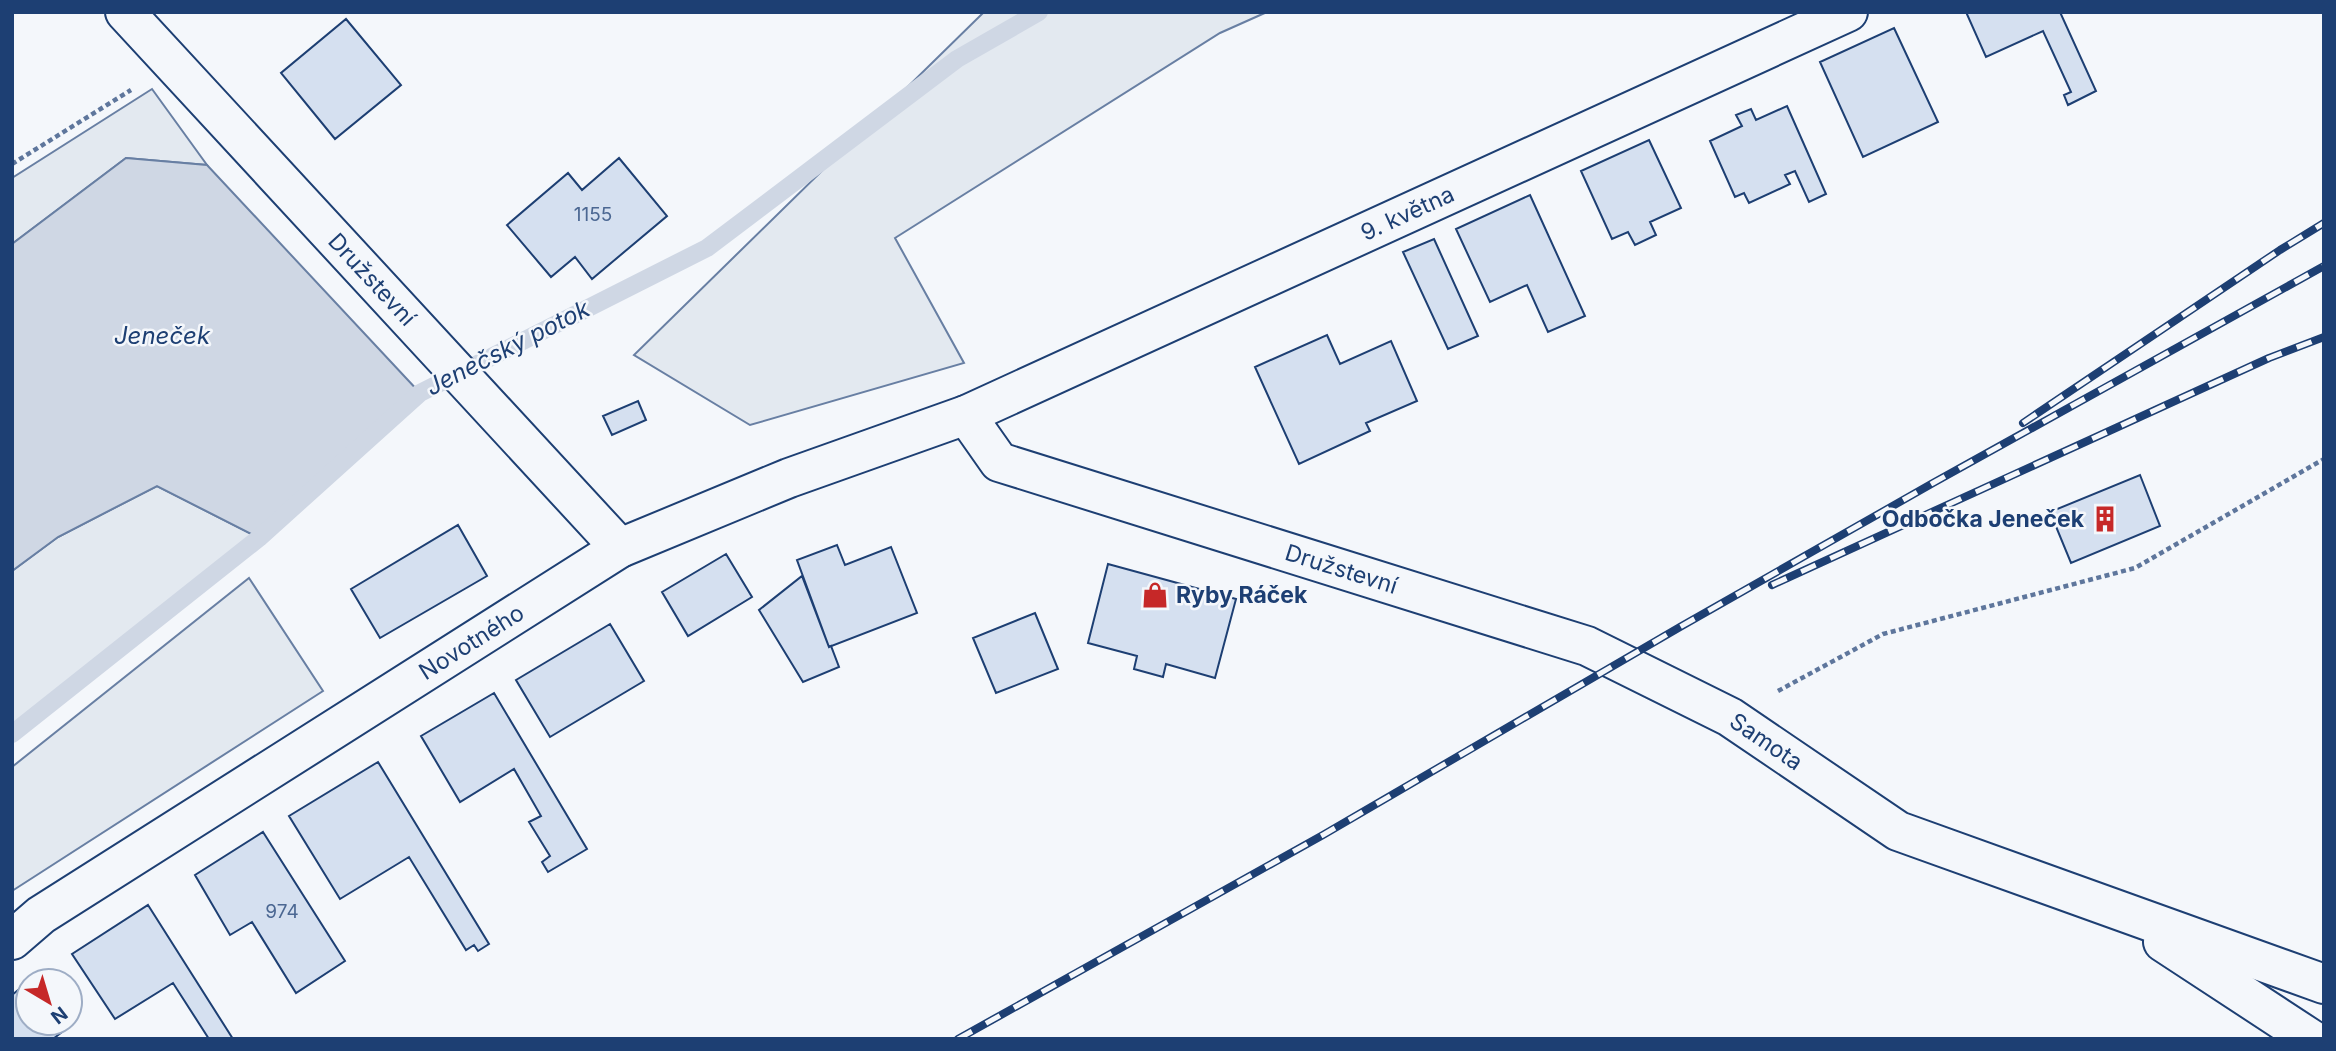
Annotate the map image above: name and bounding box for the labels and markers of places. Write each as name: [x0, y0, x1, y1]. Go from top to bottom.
building icon: Odbočka Jeneček: [2090, 504, 2120, 534]
place label: Odbočka Jeneček: [1882, 505, 2085, 533]
shop icon: Ryby Ráček: [1140, 580, 1170, 610]
place label: Ryby Ráček: [1176, 581, 1308, 609]

